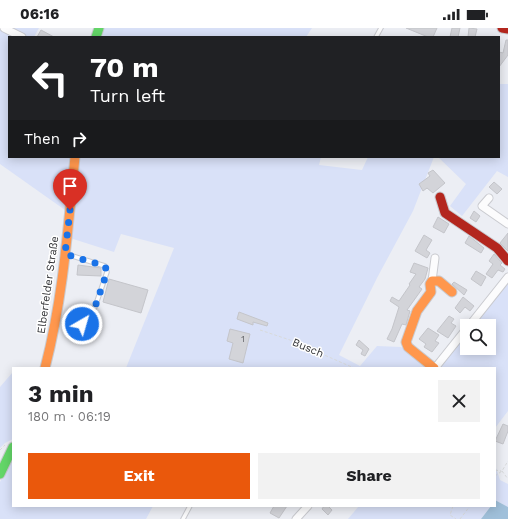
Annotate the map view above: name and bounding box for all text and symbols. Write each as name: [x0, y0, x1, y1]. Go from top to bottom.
text: 06:16: [20, 5, 59, 23]
text: 70 m: [90, 51, 159, 84]
icon: left: [24, 52, 76, 104]
text: Turn left: [90, 85, 165, 106]
icon: right: [68, 128, 90, 150]
text: Then: [24, 130, 60, 148]
pin: [53, 169, 87, 210]
icon: arrive: [59, 175, 81, 197]
street label: Elberfelder Straße: [35, 235, 61, 335]
position arrow: [61, 303, 103, 345]
map controls: [460, 319, 496, 355]
button: search: [460, 319, 496, 355]
house number: 1: [241, 334, 245, 344]
street label: Busch: [290, 336, 326, 360]
text: 3 min: [28, 380, 94, 408]
button: close: [438, 380, 480, 422]
text: 180 m · 06:19: [28, 409, 111, 424]
button: Exit: [28, 453, 250, 499]
button: Share: [258, 453, 480, 499]

